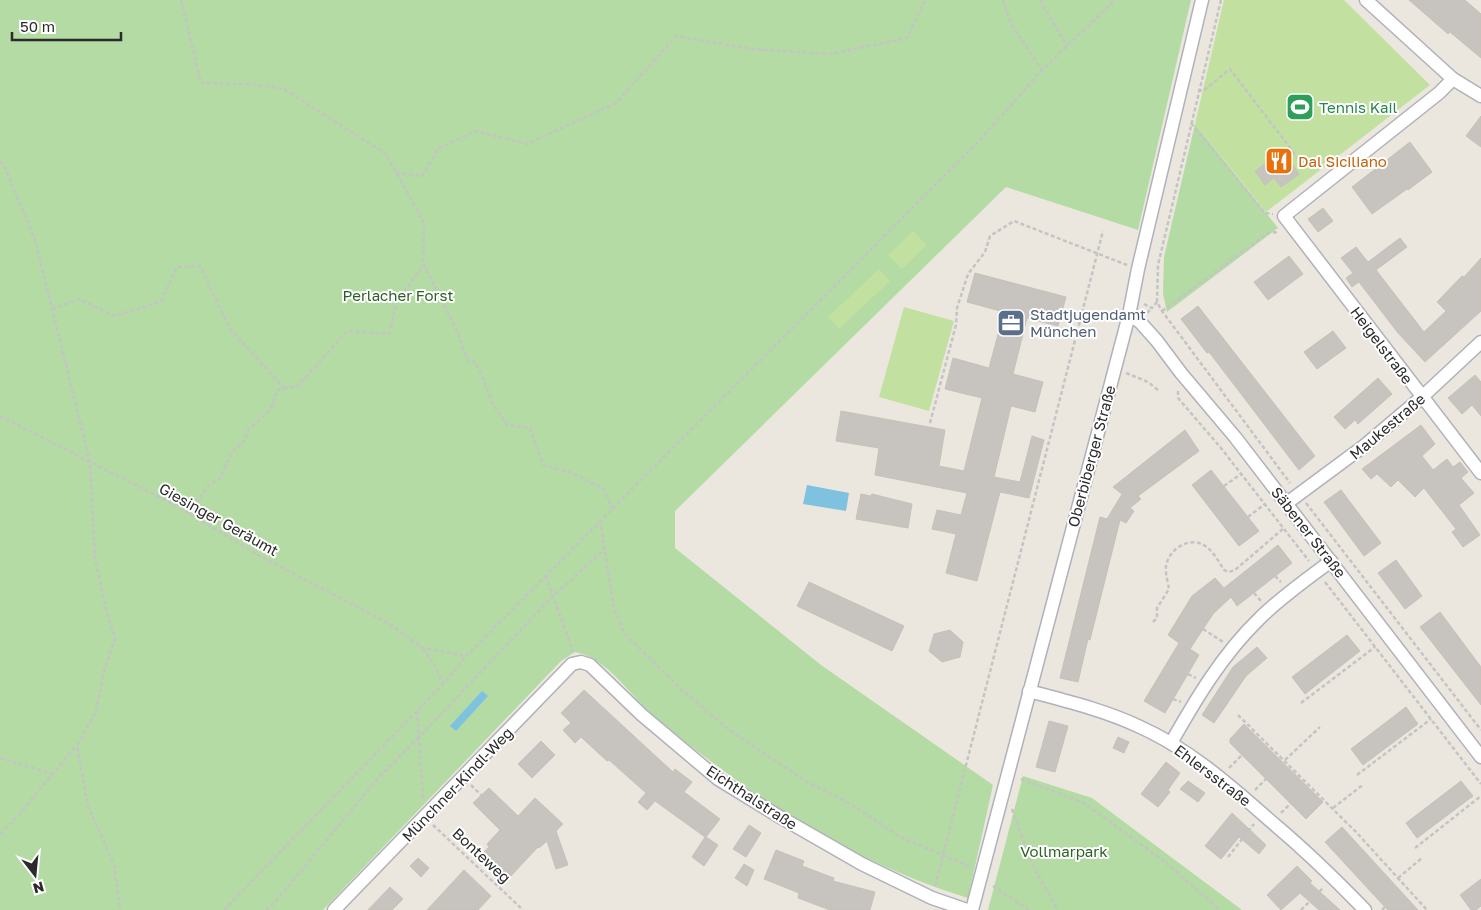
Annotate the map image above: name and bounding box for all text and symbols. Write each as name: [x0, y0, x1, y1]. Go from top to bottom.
scale bar: [12, 10, 121, 42]
text: 50 m: [20, 17, 55, 35]
sports icon: Tennis Kail: [1285, 92, 1315, 122]
place label: Tennis Kail: [1319, 98, 1398, 116]
restaurant icon: Dal Siciliano: [1264, 146, 1294, 176]
place label: Dal Siciliano: [1298, 152, 1387, 170]
park label: Perlacher Forst: [343, 286, 453, 304]
street label: Heigelstraße: [1347, 303, 1417, 388]
place label: Stadtjugendamt München: [1030, 305, 1146, 340]
office icon: Stadtjugendamt München: [996, 308, 1026, 338]
street label: Oberbiberger Straße: [1063, 383, 1119, 529]
street label: Maukestraße: [1346, 389, 1429, 463]
street label: Giesinger Geräumt: [156, 479, 282, 559]
street label: Säbener Straße: [1268, 483, 1350, 581]
street label: Münchner-Kindl-Weg: [398, 723, 516, 845]
street label: Ehlersstraße: [1171, 740, 1255, 810]
street label: Eichthalstraße: [703, 761, 801, 833]
street label: Bonteweg: [449, 824, 515, 886]
park label: Vollmarpark: [1020, 842, 1108, 860]
north arrow: [10, 850, 60, 900]
text: N: [31, 878, 46, 898]

